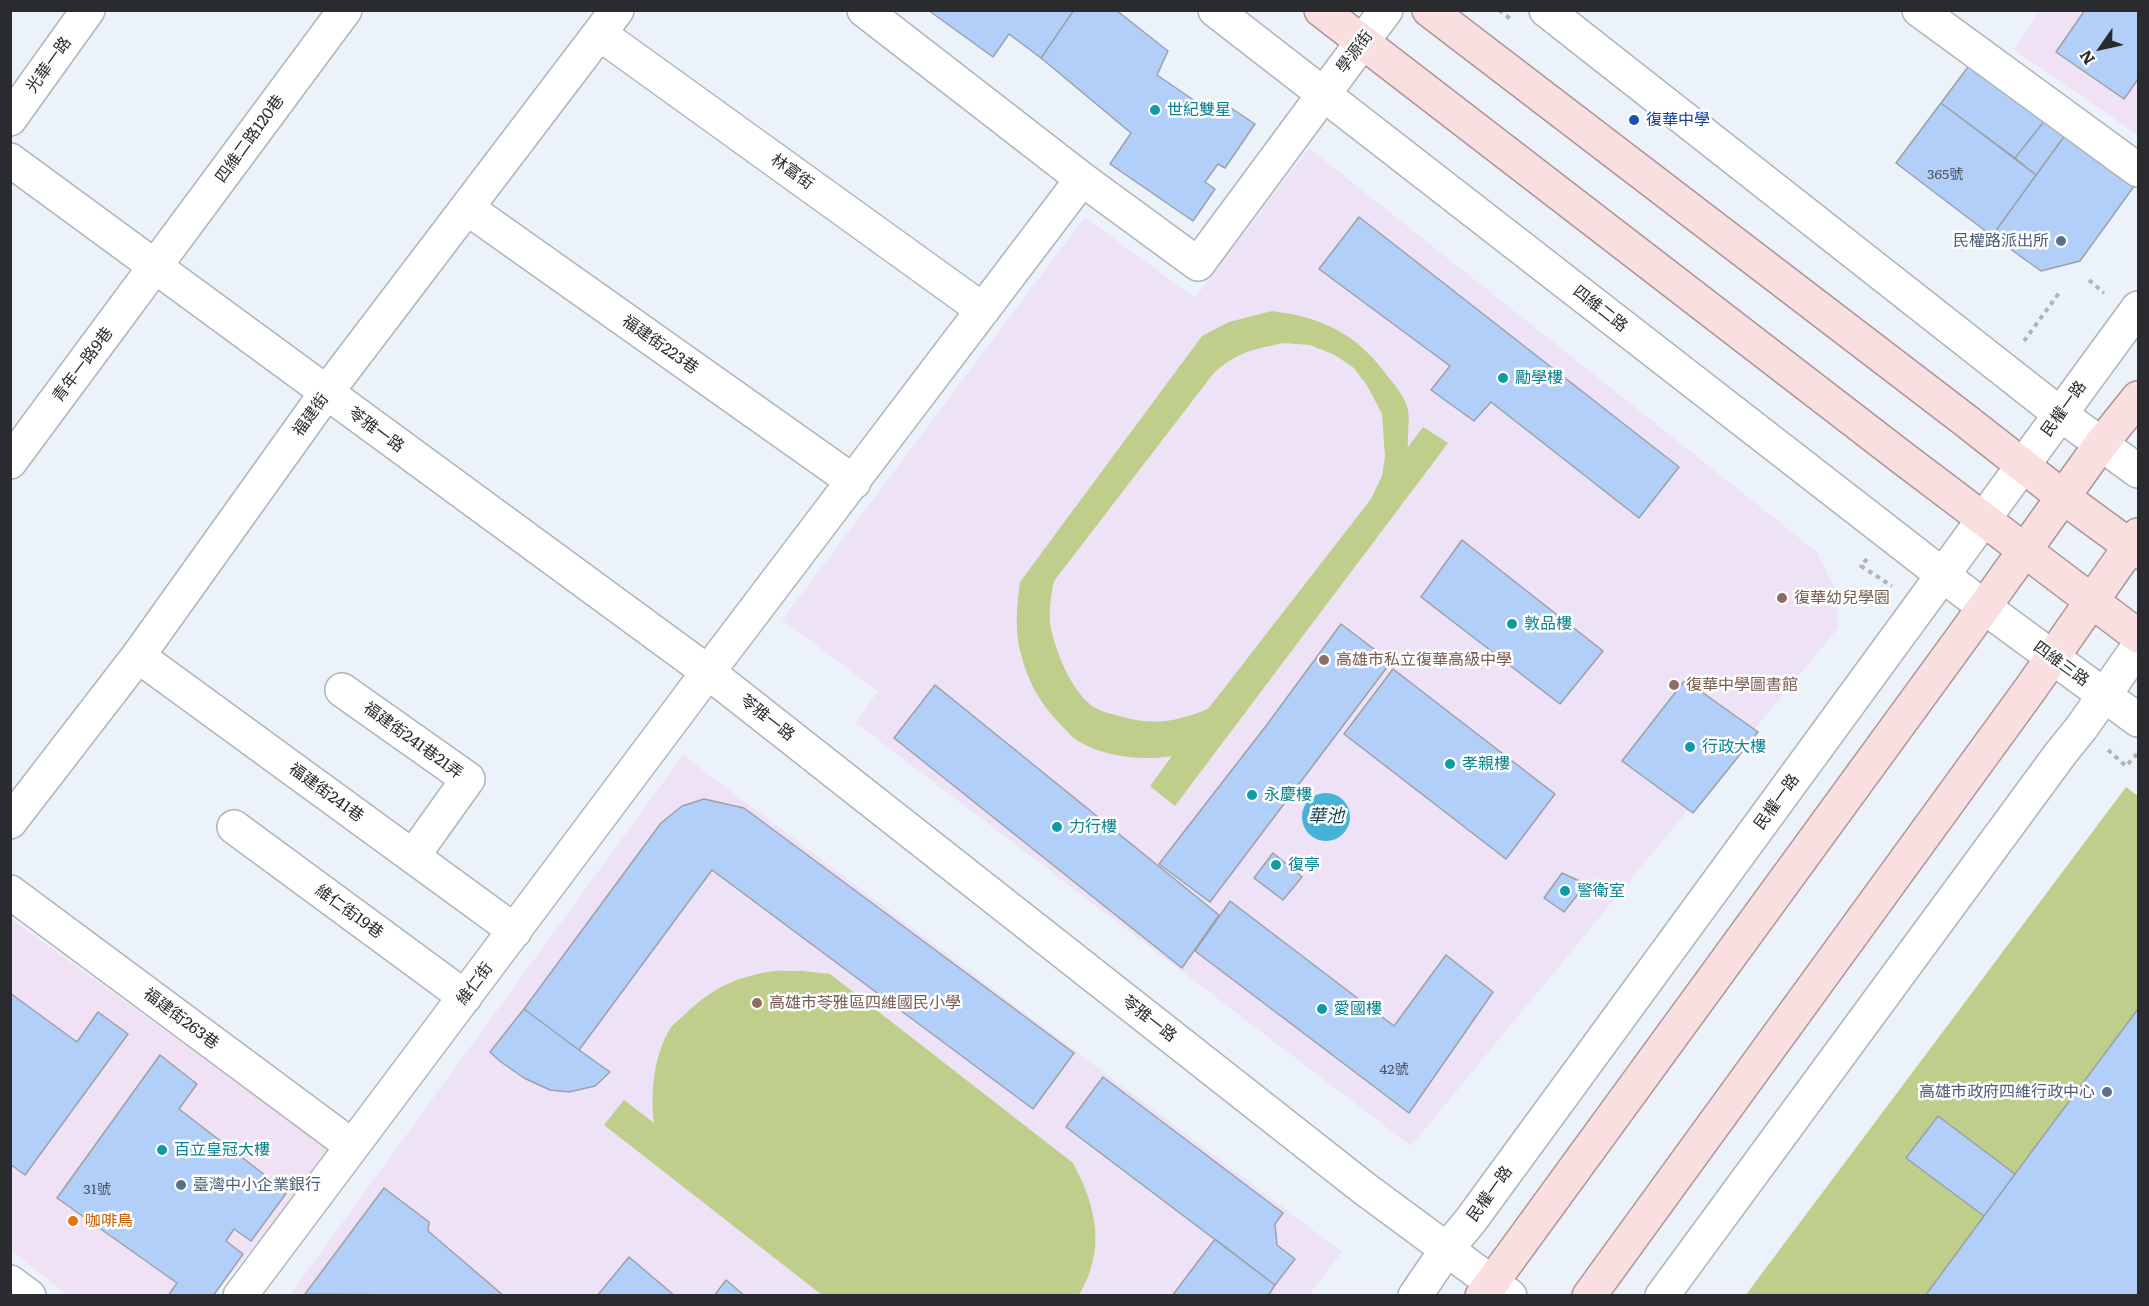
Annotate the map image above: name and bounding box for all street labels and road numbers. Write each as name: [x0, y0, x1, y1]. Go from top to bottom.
street label: 學源街: [1333, 27, 1377, 77]
street label: 光華一路: [22, 33, 76, 97]
street label: 四維二路120巷: [212, 91, 288, 187]
street label: 林富街: [767, 150, 817, 194]
street label: 四維二路: [1569, 282, 1631, 336]
street label: 福建街223巷: [618, 312, 702, 378]
street label: 青年一路9巷: [49, 324, 117, 406]
street label: 民權一路: [2037, 377, 2091, 441]
street label: 福建街: [289, 390, 333, 440]
street label: 苓雅一路: [344, 403, 408, 457]
street label: 四維三路: [2029, 637, 2093, 691]
street label: 苓雅一路: [736, 691, 798, 745]
street label: 福建街241巷21弄: [360, 699, 466, 783]
street label: 福建街241巷: [285, 760, 367, 826]
street label: 民權一路: [1750, 770, 1804, 834]
street label: 維仁街19巷: [311, 881, 387, 943]
street label: 維仁街: [453, 959, 497, 1009]
street label: 福建街263巷: [140, 984, 222, 1054]
street label: 苓雅一路: [1118, 992, 1180, 1046]
street label: 民權一路: [1463, 1162, 1517, 1226]

